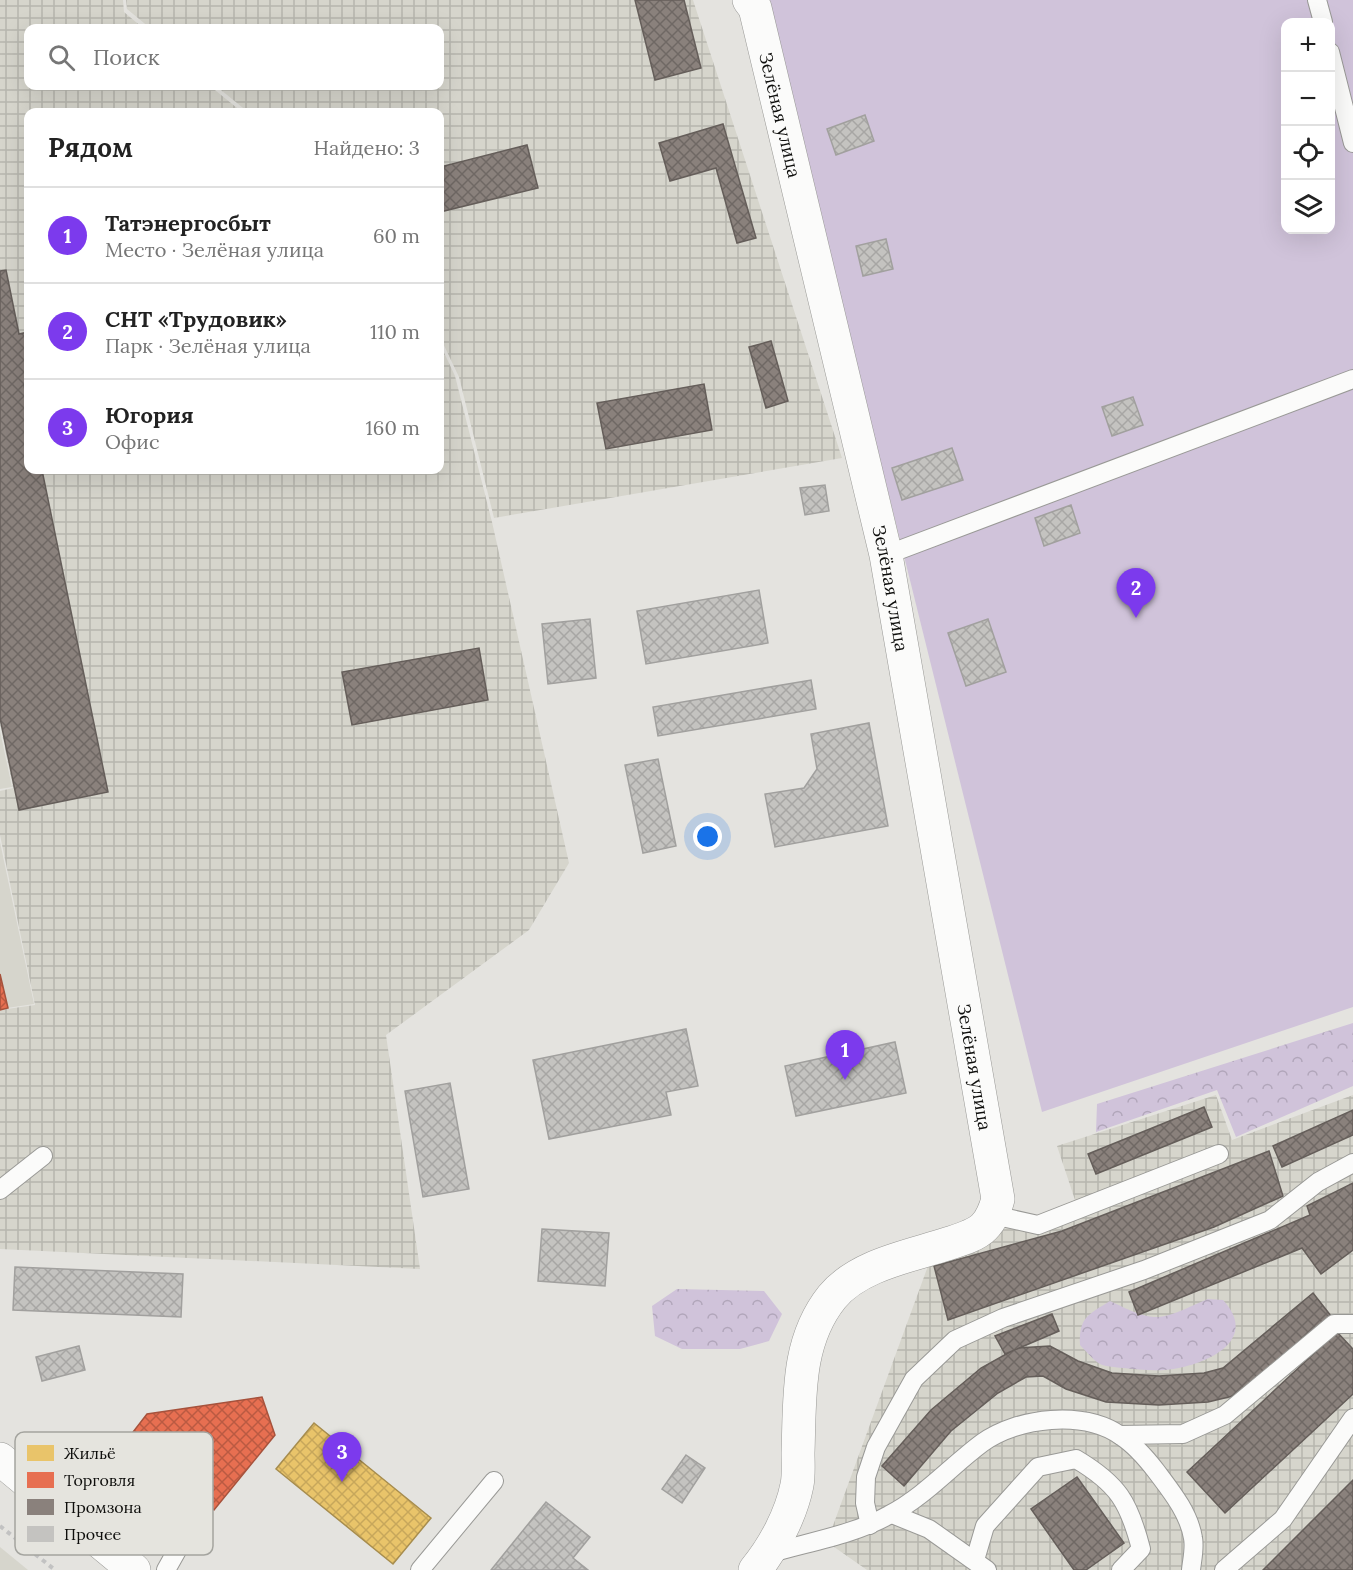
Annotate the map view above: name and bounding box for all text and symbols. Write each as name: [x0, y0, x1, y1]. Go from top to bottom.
map controls: [1281, 18, 1335, 234]
button: +: [1281, 18, 1335, 72]
search box: [24, 24, 444, 90]
icon: search: [45, 41, 78, 74]
text: Поиск: [93, 43, 159, 71]
street label: Зелёная улица: [755, 50, 807, 180]
button: −: [1281, 72, 1335, 126]
button: locate: [1281, 126, 1335, 180]
text: Рядом: [48, 131, 133, 164]
text: Найдено: 3: [314, 135, 420, 160]
button: layers: [1281, 180, 1335, 234]
text: Татэнергосбыт: [105, 209, 271, 237]
text: 1: [63, 223, 72, 248]
text: 60 m: [373, 223, 420, 248]
text: Место · Зелёная улица: [105, 237, 324, 262]
text: СНТ «Трудовик»: [105, 305, 287, 333]
text: 2: [62, 319, 73, 344]
text: 110 m: [370, 319, 420, 344]
text: Парк · Зелёная улица: [105, 333, 311, 358]
text: Югория: [105, 401, 194, 429]
text: 3: [62, 415, 73, 440]
text: 160 m: [366, 415, 420, 440]
text: Офис: [105, 429, 160, 454]
street label: Зелёная улица: [868, 523, 914, 653]
pin: 2: [1116, 568, 1156, 618]
your location: [693, 822, 722, 851]
street label: Зелёная улица: [953, 1002, 997, 1132]
pin: 1: [826, 1030, 864, 1080]
legend: [15, 1432, 213, 1555]
pin: 3: [322, 1432, 362, 1482]
text: Жильё: [64, 1443, 116, 1463]
text: Торговля: [64, 1470, 135, 1490]
text: Промзона: [64, 1497, 142, 1517]
text: Прочее: [64, 1524, 122, 1544]

